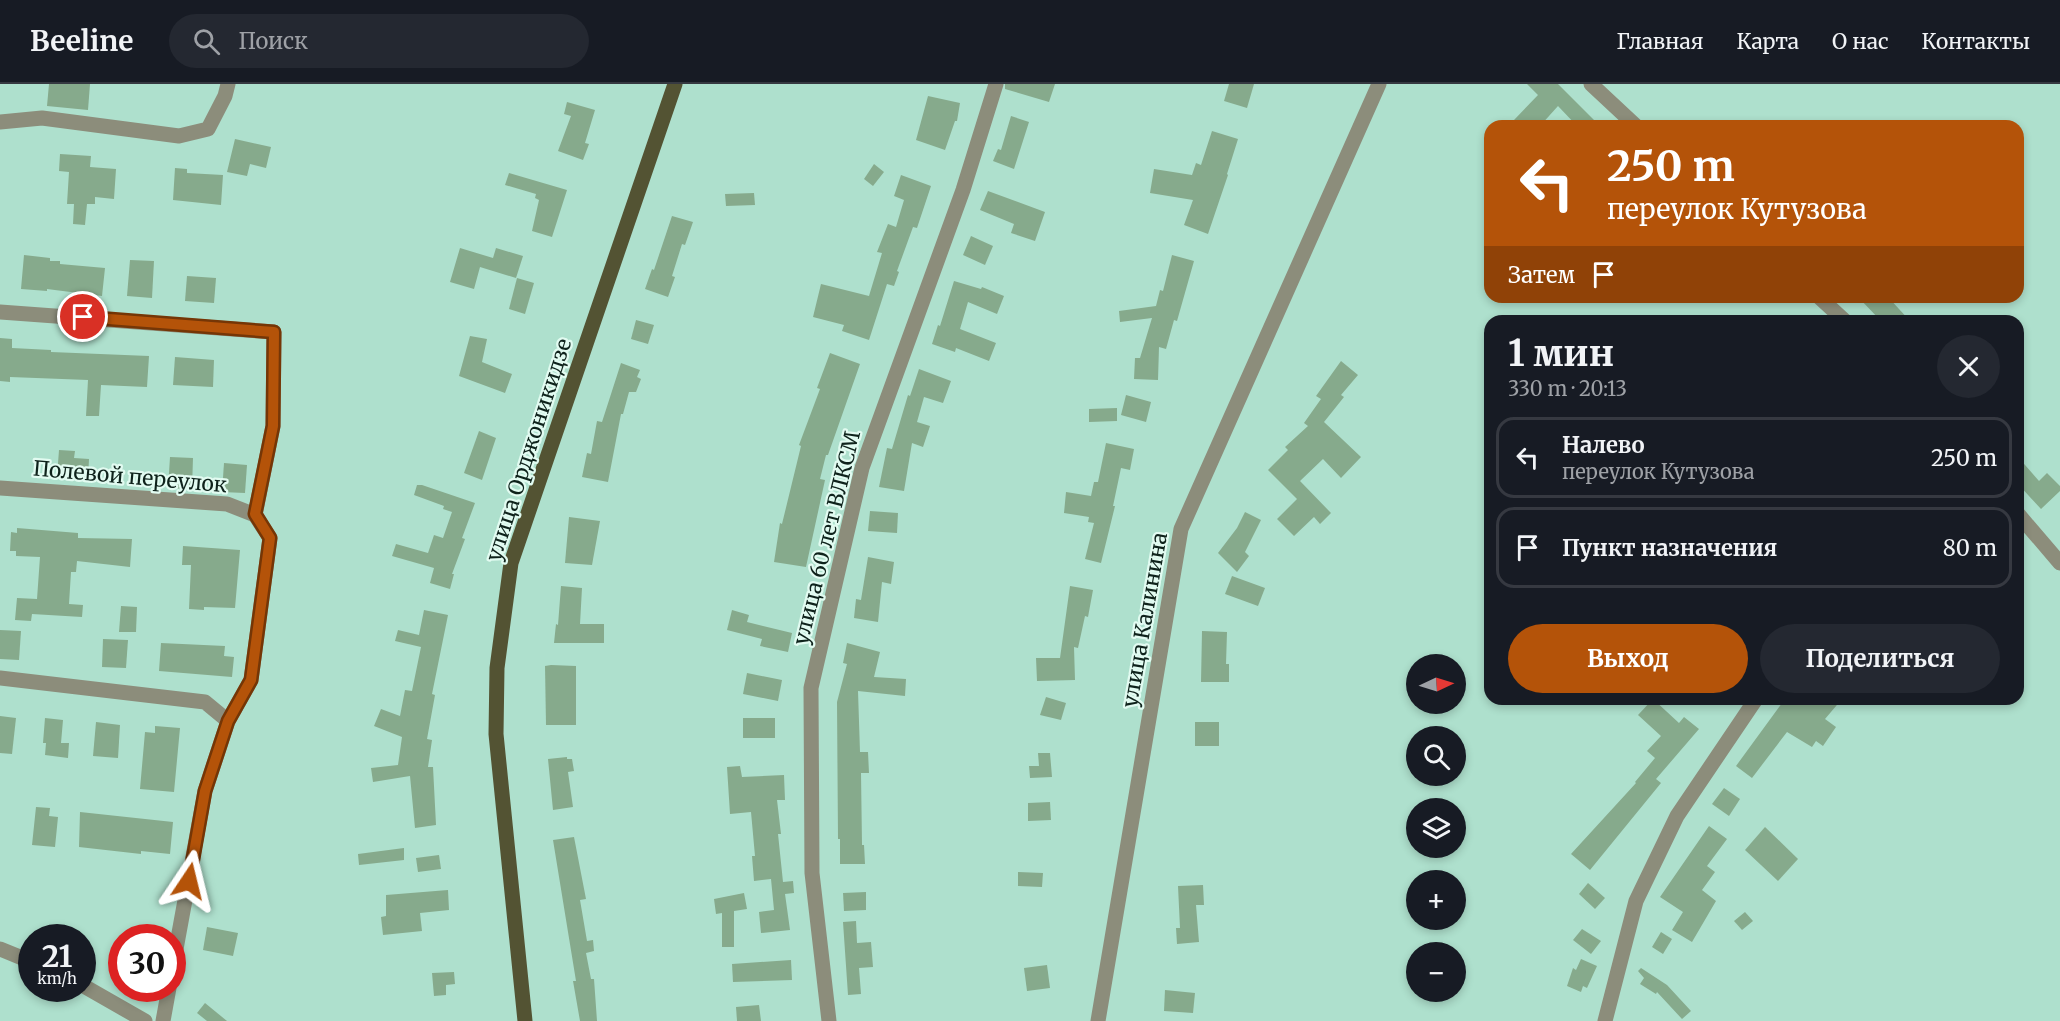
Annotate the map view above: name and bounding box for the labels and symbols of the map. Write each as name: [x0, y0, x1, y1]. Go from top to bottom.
pin: [57, 291, 108, 342]
street label: улица Орджоникидзе: [480, 335, 577, 565]
street label: улица 60 лет ВЛКСМ: [787, 428, 866, 648]
street label: Полевой переулок: [32, 455, 228, 498]
street label: улица Калинина: [1116, 530, 1173, 710]
north arrow: [1406, 654, 1466, 714]
position arrow: [157, 849, 221, 913]
speed limit sign: 30: [108, 924, 186, 1002]

